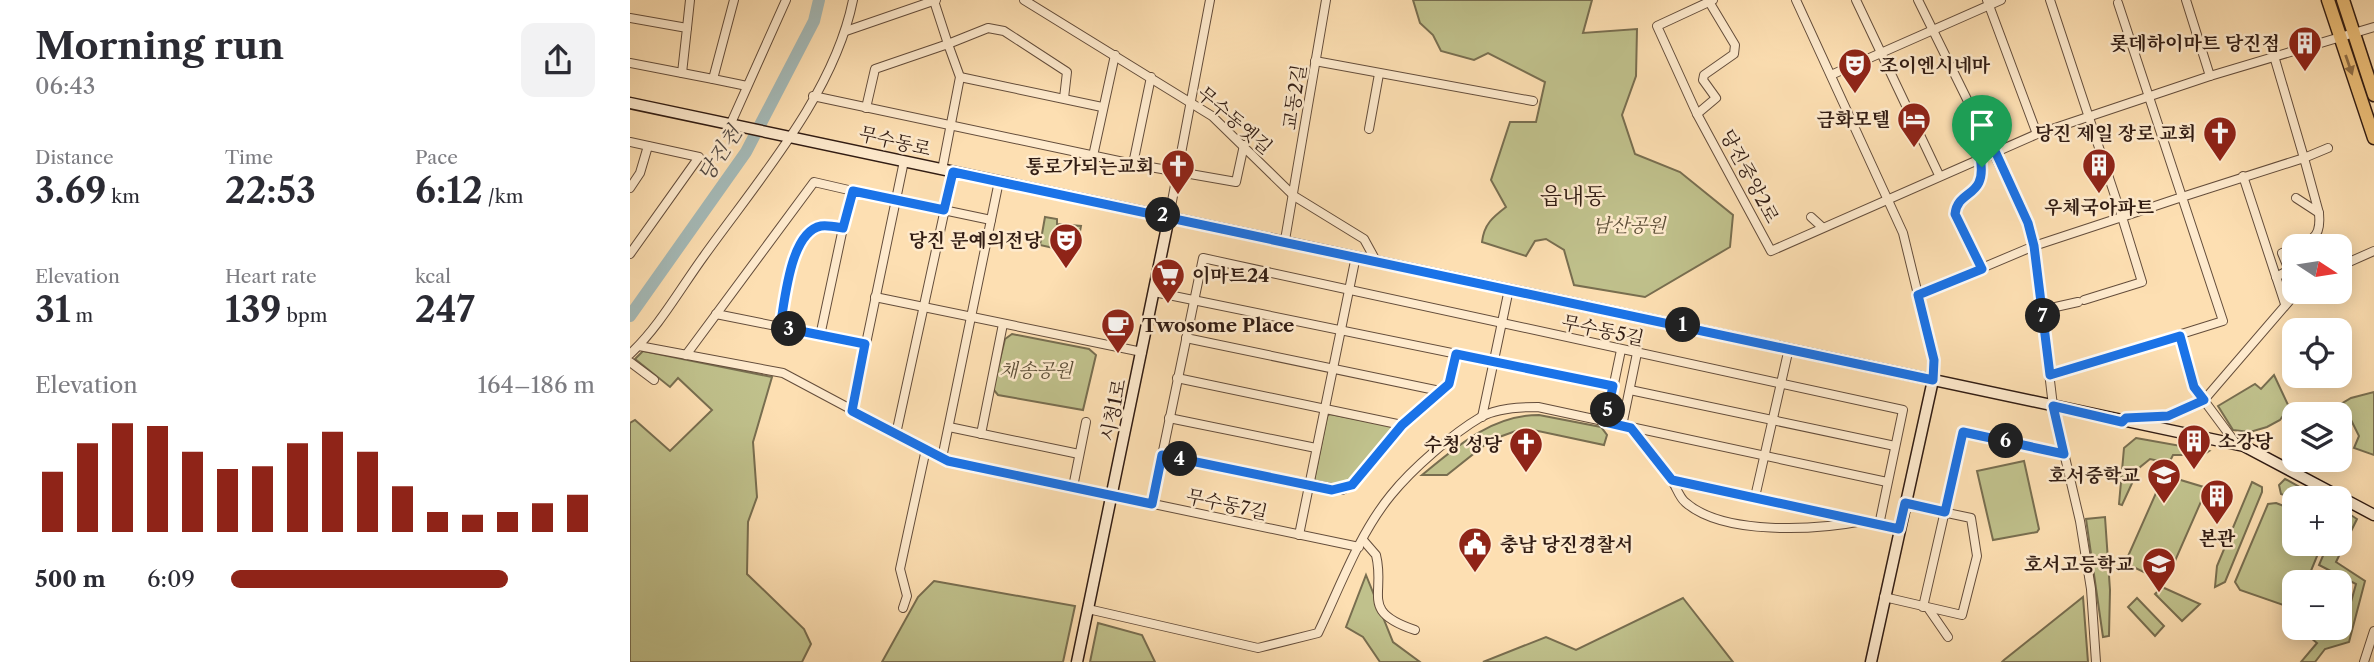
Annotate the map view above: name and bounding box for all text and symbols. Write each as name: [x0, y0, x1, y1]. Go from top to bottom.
text: Morning run: [35, 22, 284, 69]
button: share: [521, 23, 595, 97]
building icon: 롯데하이마트 당진점: [2286, 24, 2324, 73]
place label: 롯데하이마트 당진점: [2110, 32, 2280, 55]
theatre icon: 조이엔시네마: [1836, 46, 1874, 95]
place label: 조이엔시네마: [1880, 54, 1991, 77]
one-way arrow: [2344, 54, 2355, 75]
street label: 교동2길: [1278, 63, 1311, 131]
text: 06:43: [35, 72, 95, 100]
street label: 무수동옛길: [1192, 82, 1277, 159]
pin: [1952, 95, 2012, 167]
hotel icon: 금화모텔: [1895, 100, 1933, 149]
icon: arrive: [1963, 106, 2001, 144]
place label: 금화모텔: [1817, 108, 1890, 131]
church icon: 당진 제일 장로 교회: [2201, 114, 2239, 163]
water label: 당진천: [693, 120, 748, 186]
street label: 무수동로: [857, 122, 933, 161]
place label: 당진 제일 장로 교회: [2035, 122, 2196, 145]
street label: 당진중앙2로: [1715, 125, 1784, 227]
text: Distance: [35, 146, 114, 169]
text: Time: [225, 146, 273, 169]
text: Pace: [415, 146, 458, 169]
building icon: 우체국아파트: [2080, 146, 2118, 195]
church icon: 통로가되는교회: [1159, 147, 1197, 196]
place label: 통로가되는교회: [1026, 155, 1154, 178]
text: 3.69: [35, 169, 106, 212]
text: 22:53: [225, 169, 316, 212]
text: 6:12: [415, 169, 483, 212]
district label: 읍내동: [1540, 182, 1606, 210]
text: km: [106, 185, 140, 208]
text: /km: [483, 185, 523, 208]
place label: 우체국아파트: [2044, 196, 2155, 219]
pin: 2: [1146, 198, 1180, 232]
text: 2: [1157, 203, 1168, 226]
park label: 남산공원: [1592, 214, 1667, 237]
theatre icon: 당진 문예의전당: [1047, 221, 1085, 270]
place label: 당진 문예의전당: [909, 229, 1043, 252]
north arrow: [2282, 234, 2352, 304]
map controls: [2282, 234, 2352, 640]
supermarket icon: 이마트24: [1149, 256, 1187, 305]
place label: 이마트24: [1192, 264, 1270, 287]
text: Elevation: [35, 265, 120, 288]
text: Heart rate: [225, 265, 317, 288]
text: kcal: [415, 265, 451, 288]
text: 31: [35, 288, 71, 331]
text: 139: [225, 288, 281, 331]
text: 247: [415, 288, 475, 331]
pin: 7: [2026, 298, 2060, 334]
text: m: [71, 304, 93, 327]
text: bpm: [281, 304, 327, 327]
text: 7: [2038, 304, 2047, 327]
cafe icon: Twosome Place: [1099, 306, 1137, 355]
pin: 1: [1666, 308, 1700, 342]
street label: 무수동5길: [1560, 311, 1646, 350]
pin: 3: [772, 312, 806, 346]
text: 1: [1678, 313, 1687, 336]
place label: Twosome Place: [1142, 314, 1294, 337]
text: 3: [783, 317, 794, 340]
button: locate: [2282, 318, 2352, 388]
park label: 채송공원: [999, 359, 1074, 382]
text: Elevation: [35, 371, 138, 399]
text: 164–186 m: [477, 371, 595, 399]
street label: 시청1로: [1096, 377, 1131, 443]
pin: 5: [1590, 392, 1626, 428]
text: 5: [1602, 398, 1613, 421]
button: layers: [2282, 402, 2352, 472]
building icon: 소강당: [2175, 422, 2213, 471]
pin: 6: [1988, 424, 2024, 458]
church icon: 수청 성당: [1507, 425, 1545, 474]
text: 6: [2000, 429, 2011, 452]
place label: 소강당: [2218, 430, 2274, 453]
place label: 수청 성당: [1424, 433, 1503, 456]
pin: 4: [1162, 442, 1198, 476]
text: 4: [1174, 447, 1185, 470]
school or university icon: 호서중학교: [2145, 456, 2183, 505]
place label: 호서중학교: [2048, 464, 2140, 487]
building icon: 본관: [2198, 477, 2236, 526]
street label: 무수동7길: [1184, 485, 1270, 524]
button: +: [2282, 486, 2352, 556]
public building icon: 충남 당진경찰서: [1456, 525, 1494, 574]
place label: 본관: [2199, 527, 2236, 550]
place label: 충남 당진경찰서: [1500, 533, 1633, 556]
school or university icon: 호서고등학교: [2140, 545, 2178, 594]
place label: 호서고등학교: [2024, 553, 2134, 576]
text: 500 m: [35, 565, 106, 593]
text: 6:09: [147, 565, 195, 593]
button: −: [2282, 570, 2352, 640]

